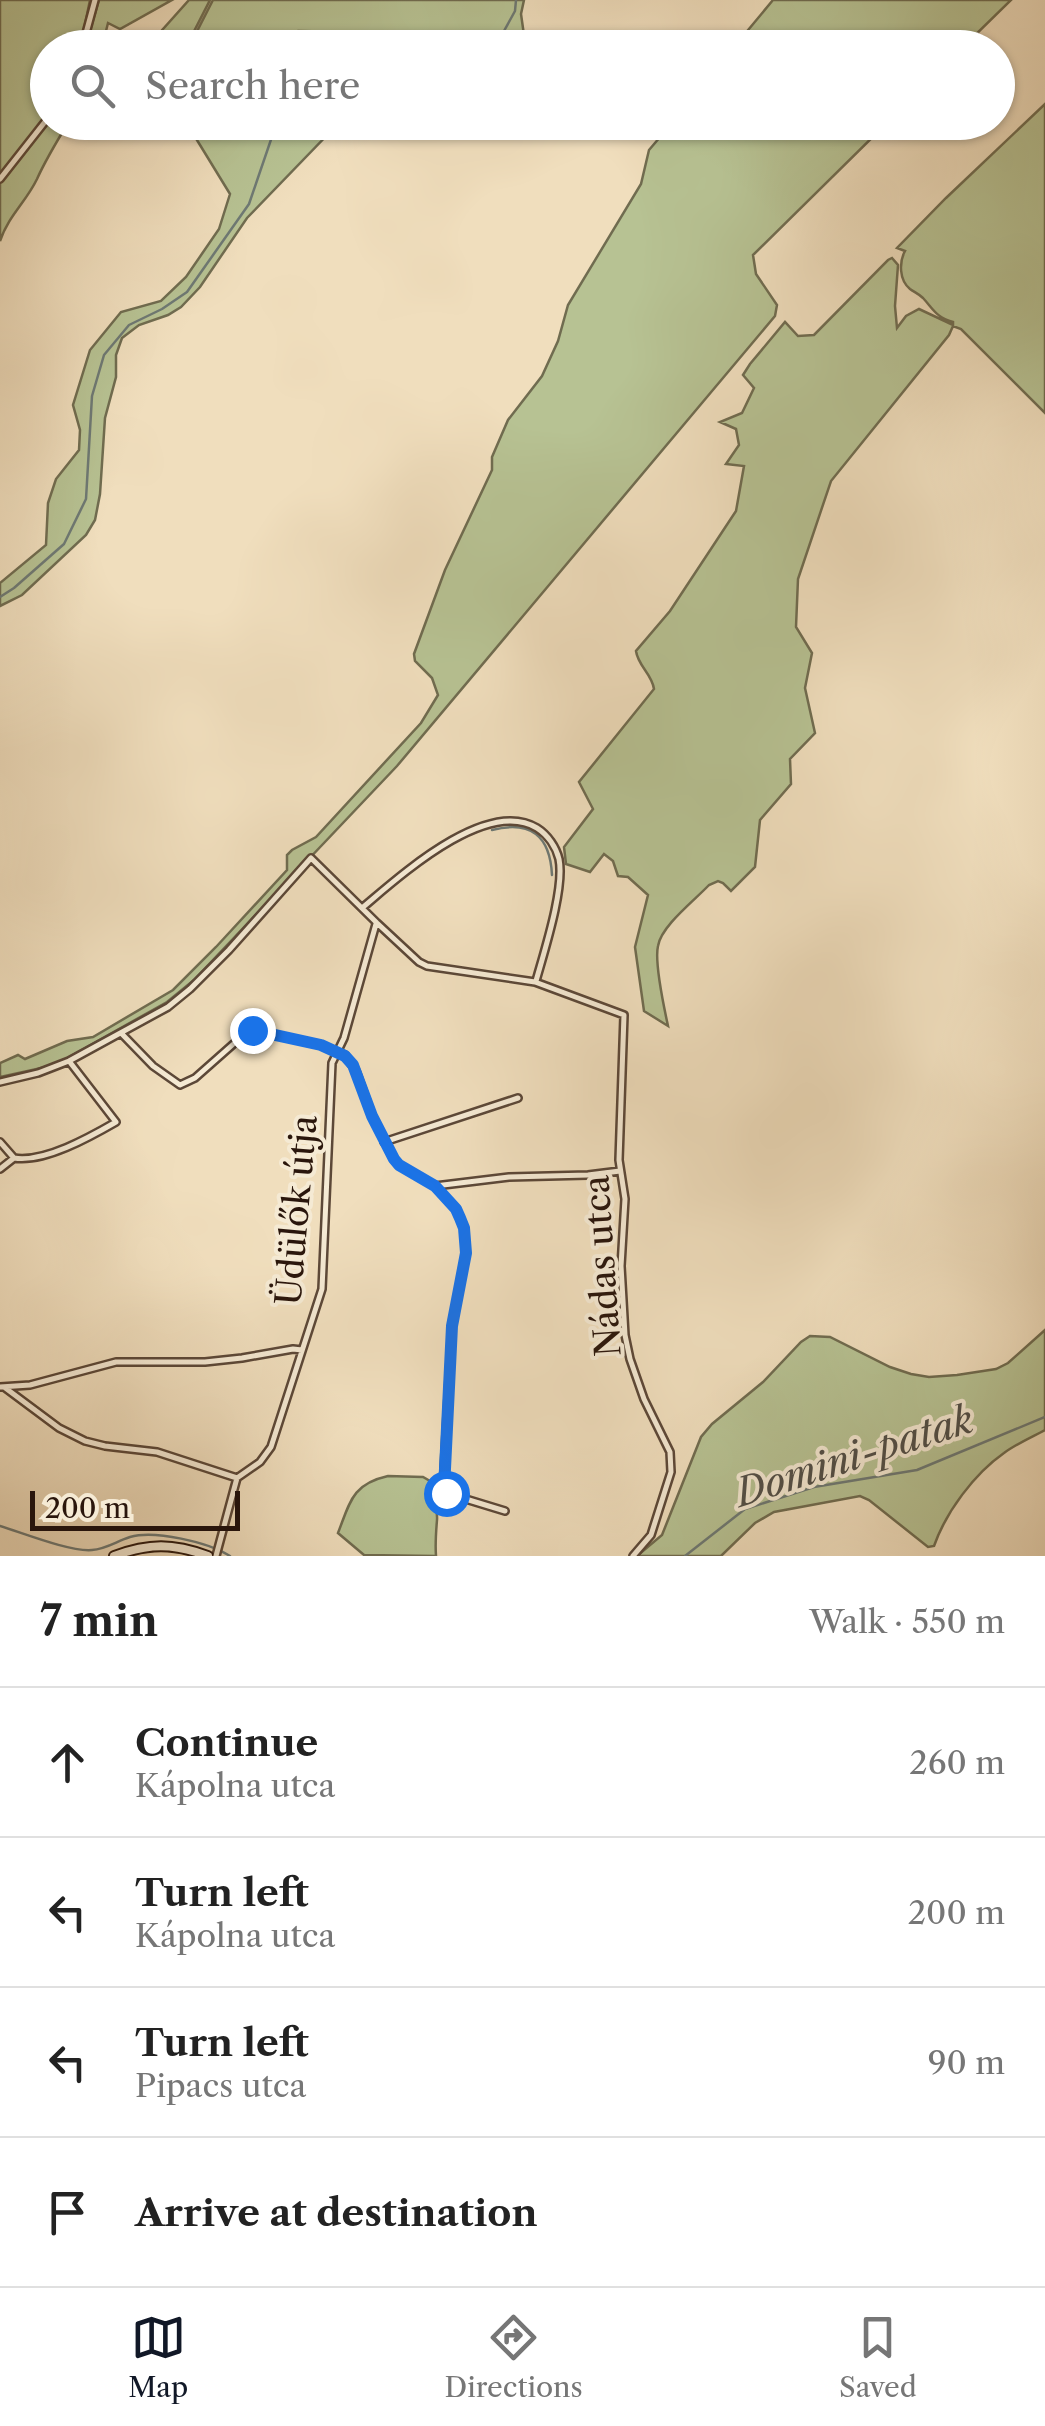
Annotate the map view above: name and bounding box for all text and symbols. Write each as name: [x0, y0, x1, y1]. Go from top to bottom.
search box: [30, 30, 1015, 140]
icon: search: [65, 58, 120, 113]
text: Search here: [145, 62, 360, 109]
route end: [230, 1008, 276, 1054]
street label: Üdülők útja: [266, 1113, 326, 1307]
street label: Nádas utca: [574, 1173, 630, 1358]
water label: Domini-patak: [726, 1395, 979, 1517]
route start: [424, 1471, 470, 1517]
scale bar: [30, 1486, 240, 1530]
text: 200 m: [45, 1491, 130, 1525]
text: 7 min: [40, 1595, 158, 1647]
text: Walk · 550 m: [809, 1602, 1005, 1641]
text: Continue: [135, 1719, 318, 1766]
icon: ahead: [40, 1735, 95, 1790]
text: 260 m: [909, 1743, 1005, 1782]
text: Kápolna utca: [135, 1766, 335, 1805]
text: Turn left: [135, 1869, 309, 1916]
icon: left: [40, 1885, 95, 1940]
text: 200 m: [908, 1893, 1005, 1932]
text: Kápolna utca: [135, 1916, 335, 1955]
text: Turn left: [135, 2019, 309, 2066]
icon: left: [40, 2035, 95, 2090]
text: 90 m: [928, 2043, 1005, 2082]
text: Pipacs utca: [135, 2066, 306, 2105]
icon: arrive: [40, 2185, 95, 2240]
text: Arrive at destination: [135, 2189, 538, 2236]
tab: Map: [128, 2310, 188, 2404]
tab: Directions: [444, 2310, 583, 2404]
tab: Saved: [839, 2310, 917, 2404]

